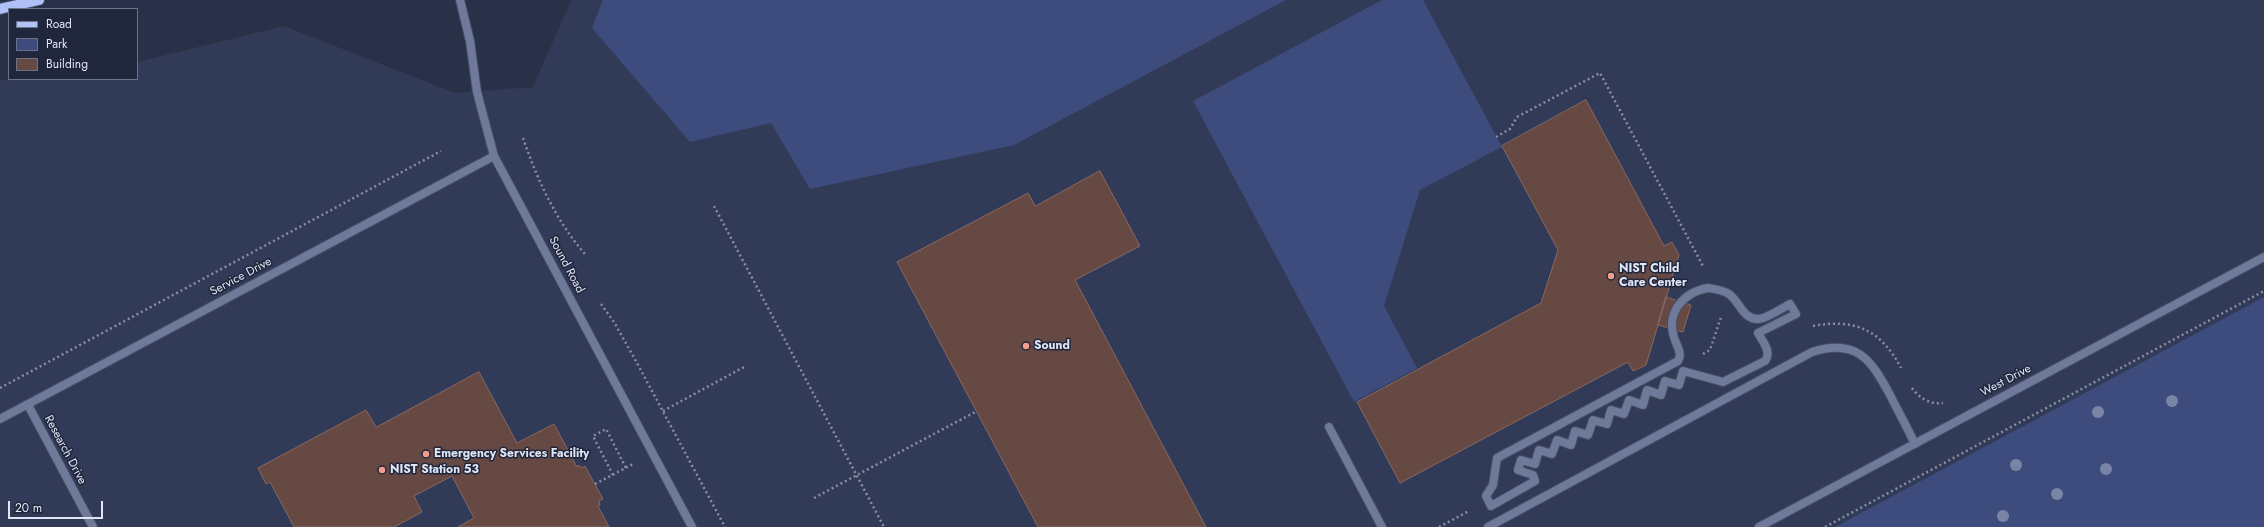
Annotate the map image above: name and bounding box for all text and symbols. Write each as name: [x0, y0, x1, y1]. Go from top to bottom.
legend: [8, 8, 138, 80]
text: Road: [46, 15, 72, 33]
text: Park: [46, 35, 67, 53]
text: Building: [46, 55, 88, 73]
street label: Sound Road: [545, 234, 587, 296]
street label: Service Drive: [208, 255, 274, 299]
place label: NIST Child Care Center: [1619, 262, 1687, 290]
marker: NIST Child Care Center: [1606, 271, 1616, 281]
place label: Sound: [1034, 339, 1070, 353]
marker: Sound: [1021, 341, 1031, 351]
street label: West Drive: [1978, 362, 2034, 400]
street label: Research Drive: [41, 413, 89, 487]
place label: Emergency Services Facility: [434, 447, 589, 461]
marker: Emergency Services Facility: [421, 449, 431, 459]
place label: NIST Station 53: [390, 463, 479, 477]
marker: NIST Station 53: [377, 465, 387, 475]
scale bar: [10, 493, 105, 519]
text: 20 m: [15, 499, 42, 517]

